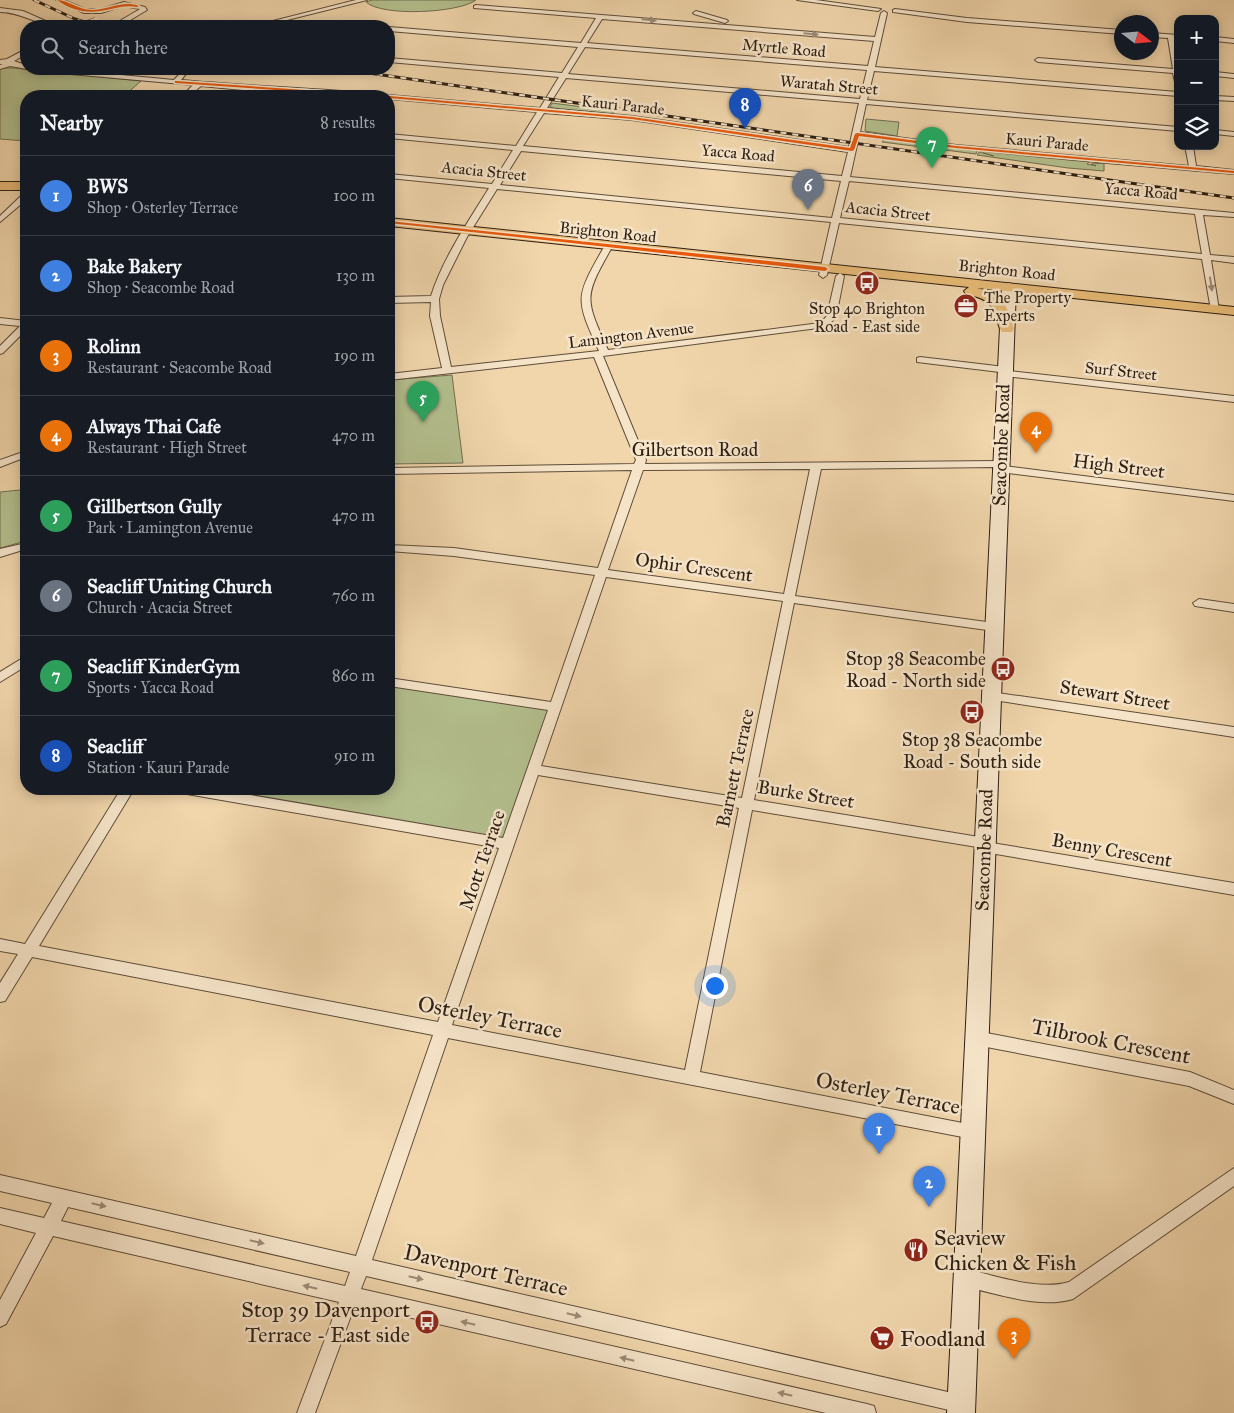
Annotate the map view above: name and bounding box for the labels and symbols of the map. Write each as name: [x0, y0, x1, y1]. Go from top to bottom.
north arrow: [1114, 15, 1159, 60]
one-way arrow: [641, 17, 657, 25]
one-way arrow: [803, 30, 819, 38]
street label: Myrtle Road: [741, 35, 827, 61]
street label: Waratah Street: [779, 71, 879, 99]
pin: 8: [729, 88, 761, 129]
street label: Kauri Parade: [580, 91, 666, 119]
pin: 7: [916, 127, 948, 168]
street label: Kauri Parade: [1005, 129, 1090, 155]
street label: Yacca Road: [700, 140, 776, 166]
street label: Acacia Street: [440, 157, 528, 185]
pin: 6: [792, 169, 824, 210]
street label: Yacca Road: [1103, 178, 1179, 204]
street label: Acacia Street: [844, 197, 932, 225]
street label: Brighton Road: [559, 217, 657, 248]
street label: Brighton Road: [958, 255, 1056, 286]
bus stop icon: Stop 40 Brighton Road - East side: [854, 270, 880, 296]
one-way arrow: [1207, 276, 1215, 292]
place label: The Property Experts: [984, 288, 1071, 325]
office icon: The Property Experts: [953, 293, 979, 319]
place label: Stop 40 Brighton Road - East side: [809, 299, 925, 336]
street label: Lamington Avenue: [567, 318, 695, 353]
street label: Surf Street: [1084, 358, 1158, 384]
pin: 5: [407, 381, 439, 422]
street label: Seacombe Road: [987, 383, 1015, 506]
pin: 4: [1020, 412, 1052, 453]
street label: Gilbertson Road: [632, 438, 759, 461]
street label: High Street: [1072, 449, 1167, 484]
street label: Ophir Crescent: [634, 547, 755, 587]
place label: Stop 38 Seacombe Road - North side: [846, 647, 986, 692]
bus stop icon: Stop 38 Seacombe Road - North side: [990, 656, 1016, 682]
street label: Stewart Street: [1058, 675, 1172, 715]
bus stop icon: Stop 38 Seacombe Road - South side: [959, 699, 985, 725]
street label: Barnett Terrace: [711, 706, 759, 830]
place label: Stop 38 Seacombe Road - South side: [902, 728, 1042, 773]
street label: Burke Street: [756, 775, 856, 813]
street label: Seacombe Road: [970, 788, 998, 911]
street label: Mott Terrace: [454, 807, 510, 913]
street label: Benny Crescent: [1050, 828, 1174, 872]
your location: [702, 973, 728, 999]
street label: Osterley Terrace: [416, 990, 564, 1044]
street label: Tilbrook Crescent: [1029, 1012, 1193, 1070]
street label: Osterley Terrace: [814, 1066, 962, 1120]
pin: 1: [863, 1113, 895, 1154]
pin: 2: [913, 1166, 945, 1207]
one-way arrow: [91, 1202, 107, 1210]
place label: Seaview Chicken & Fish: [934, 1224, 1076, 1276]
restaurant icon: Seaview Chicken & Fish: [903, 1237, 929, 1263]
one-way arrow: [250, 1238, 265, 1246]
street label: Davenport Terrace: [401, 1238, 571, 1302]
one-way arrow: [408, 1274, 423, 1282]
one-way arrow: [302, 1283, 317, 1291]
place label: Stop 39 Davenport Terrace - East side: [241, 1296, 410, 1348]
bus stop icon: Stop 39 Davenport Terrace - East side: [414, 1309, 440, 1335]
one-way arrow: [566, 1311, 581, 1319]
pin: 3: [998, 1318, 1030, 1359]
one-way arrow: [461, 1319, 476, 1327]
supermarket icon: Foodland: [869, 1325, 895, 1351]
place label: Foodland: [900, 1325, 986, 1352]
one-way arrow: [619, 1355, 634, 1363]
one-way arrow: [777, 1390, 793, 1398]

